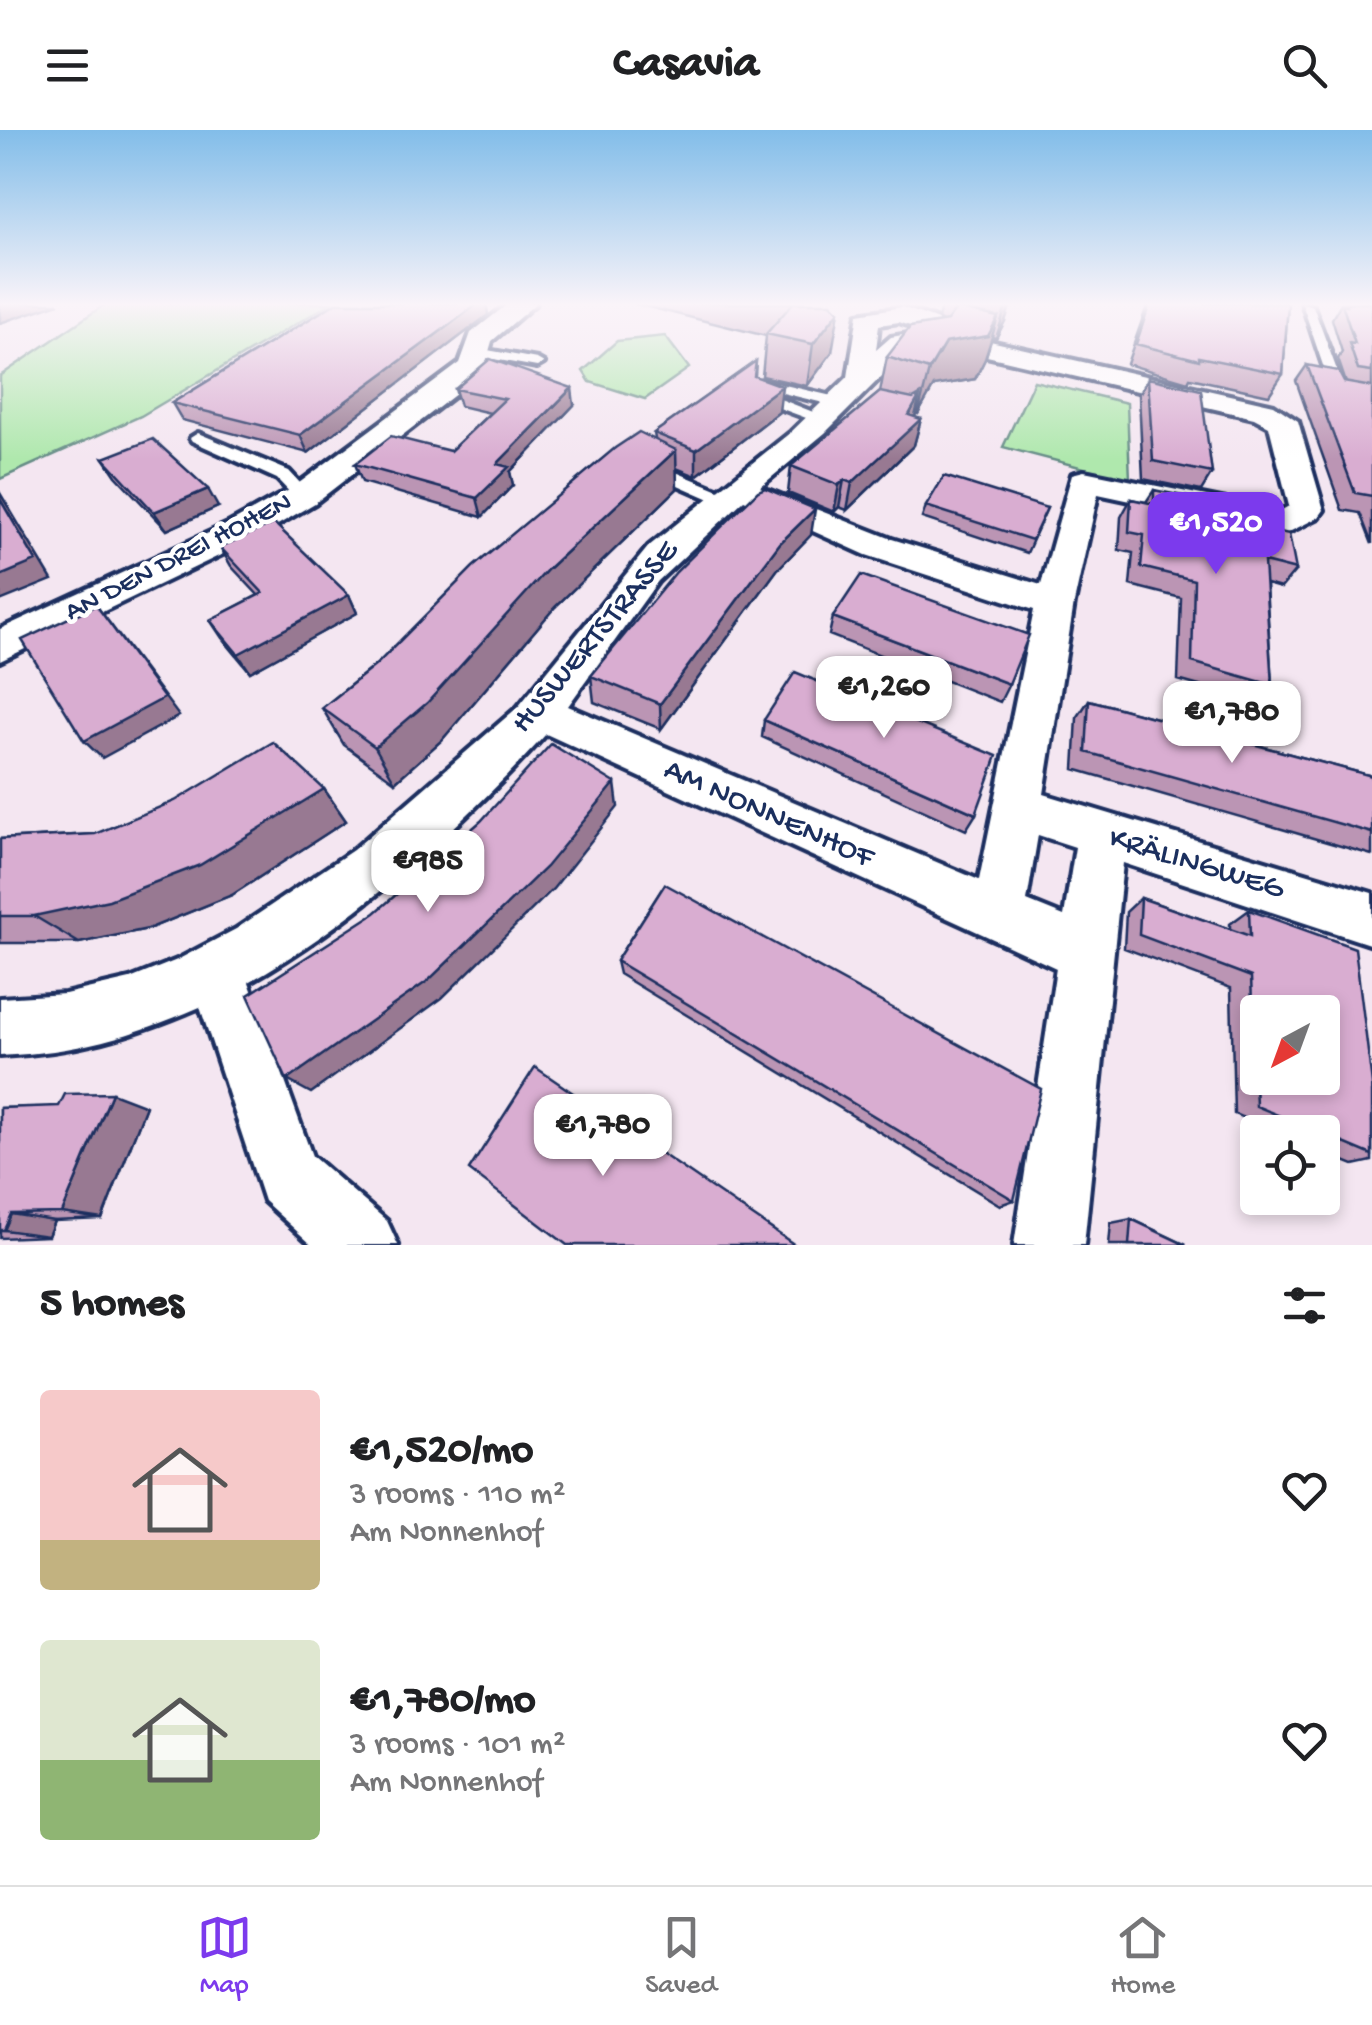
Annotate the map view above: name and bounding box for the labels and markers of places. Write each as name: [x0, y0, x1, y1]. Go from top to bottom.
pin: €1,520: [1135, 492, 1297, 577]
pin: €1,260: [803, 656, 965, 741]
pin: €1,780: [1151, 681, 1313, 766]
pin: €985: [369, 830, 487, 915]
pin: €1,780: [522, 1094, 684, 1179]

